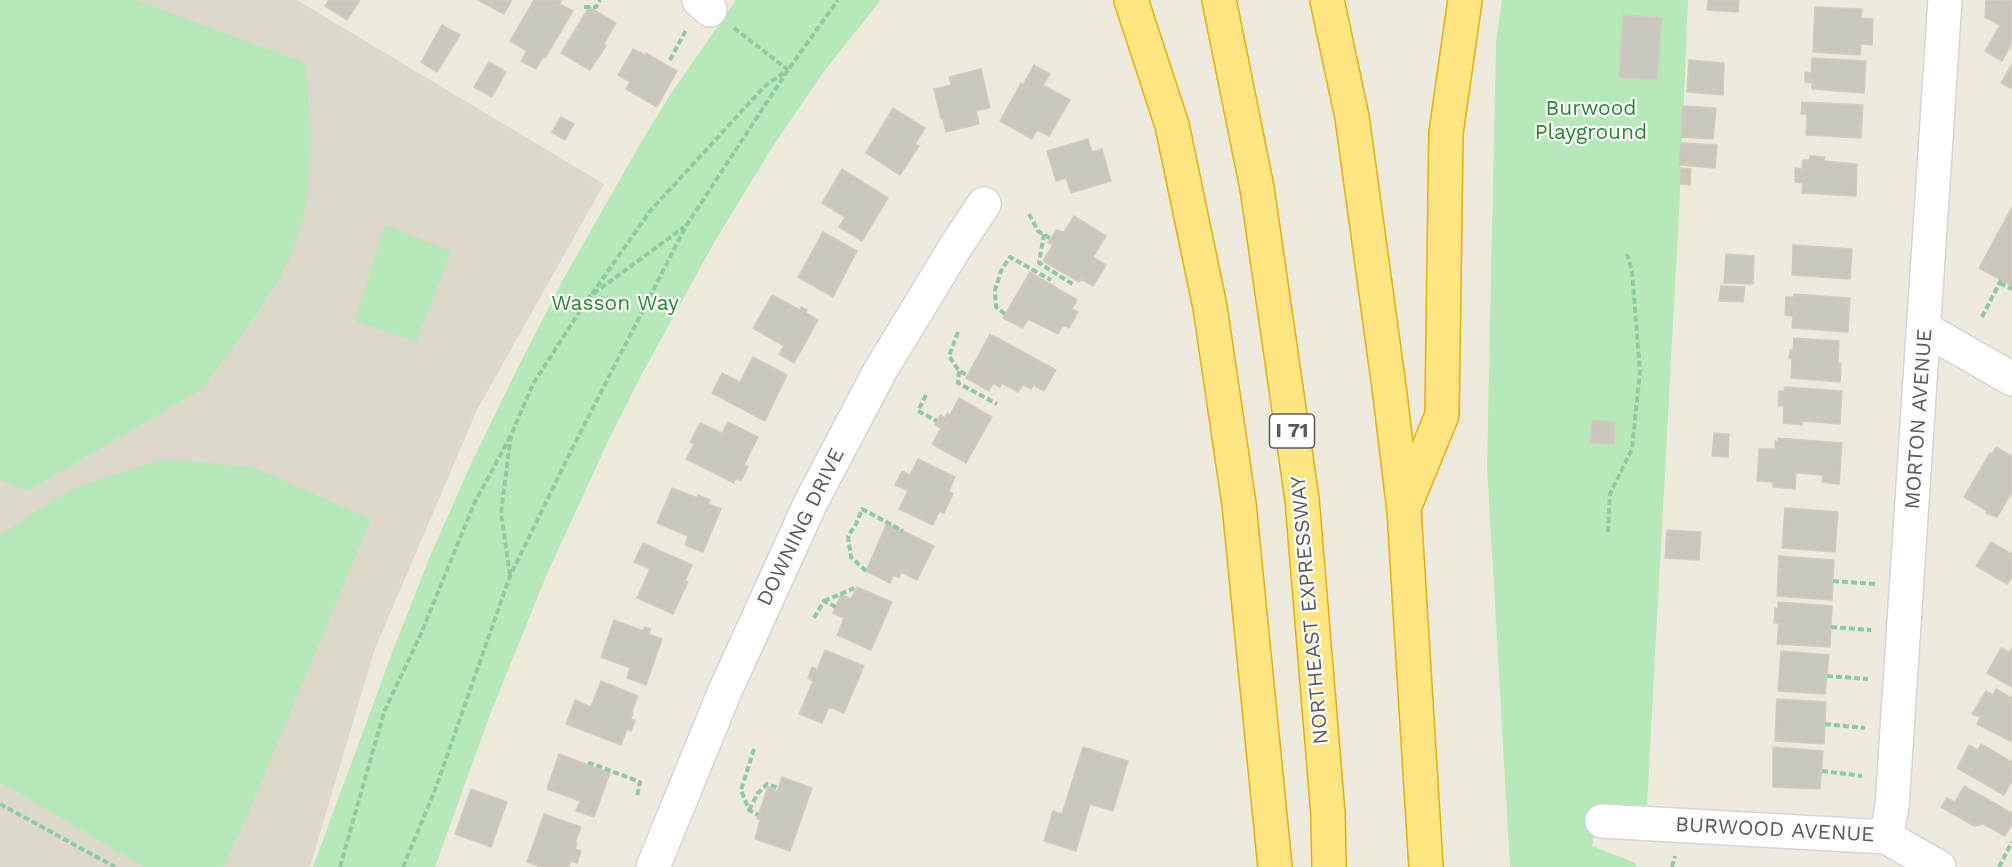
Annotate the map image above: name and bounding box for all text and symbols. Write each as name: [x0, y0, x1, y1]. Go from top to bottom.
park label: Burwood Playground: [1535, 96, 1647, 146]
park label: Wasson Way: [551, 291, 679, 317]
street label: MORTON AVENUE: [1900, 328, 1938, 510]
road number: I 71: [1270, 414, 1314, 448]
street label: DOWNING DRIVE: [752, 444, 850, 610]
street label: NORTHEAST EXPRESSWAY: [1286, 475, 1334, 745]
street label: BURWOOD AVENUE: [1675, 812, 1875, 848]

